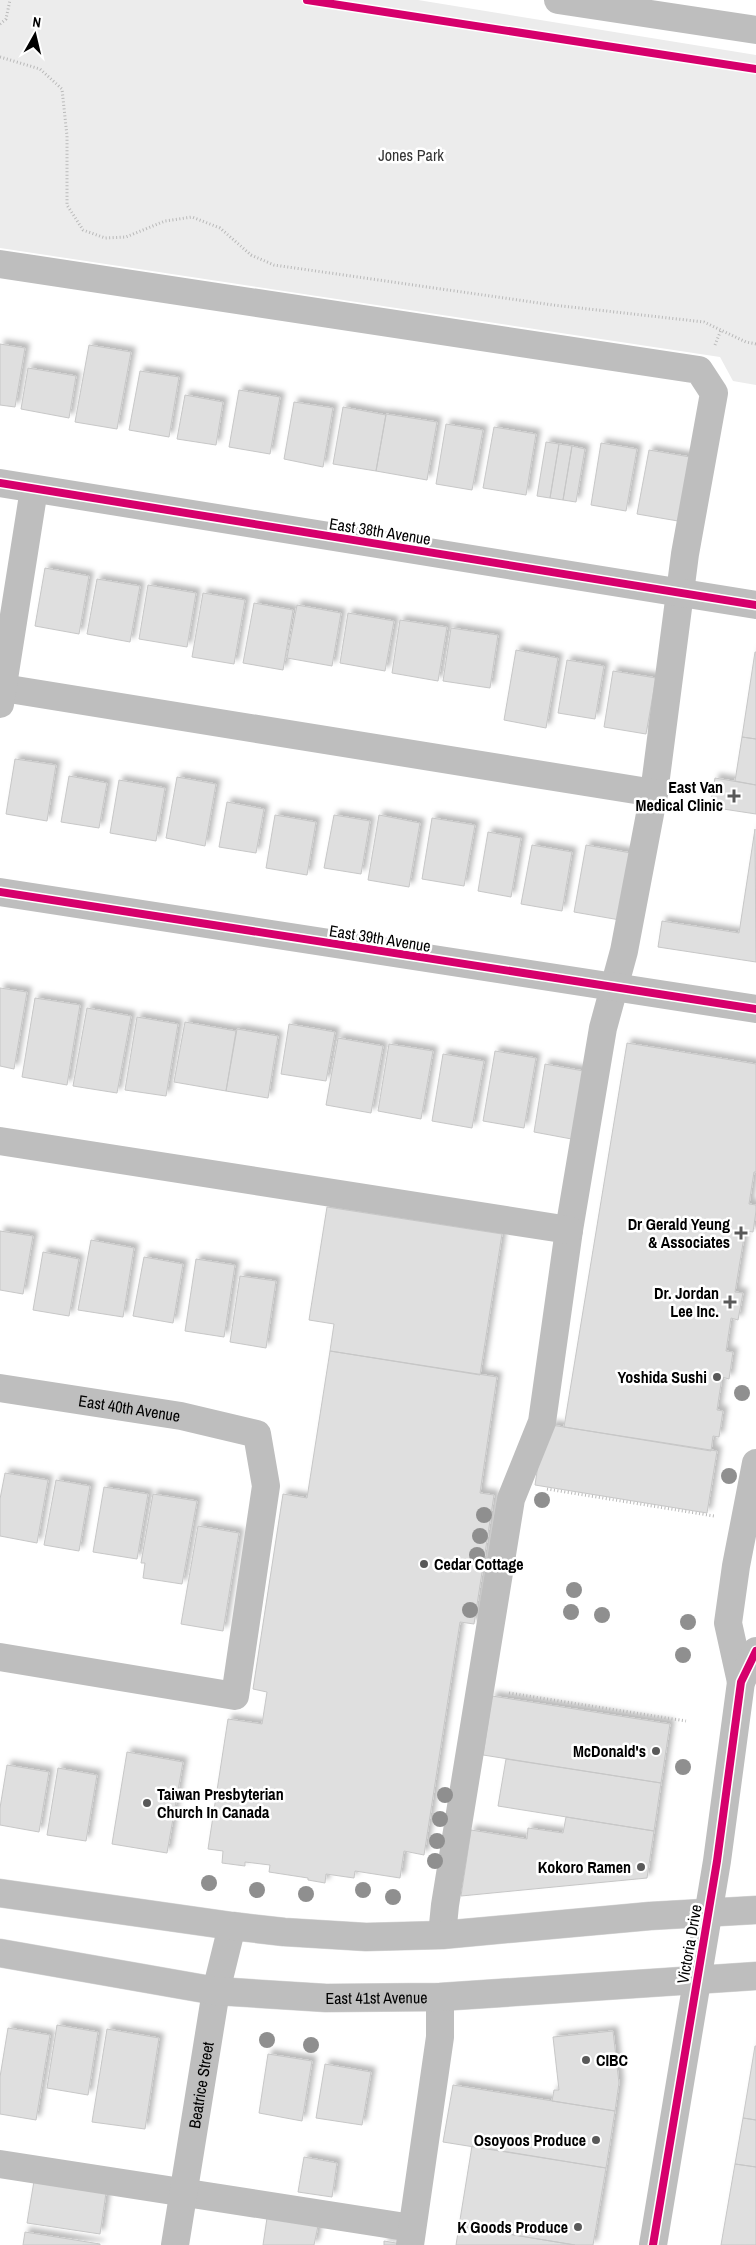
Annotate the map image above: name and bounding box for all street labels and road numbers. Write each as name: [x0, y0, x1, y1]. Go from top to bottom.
street label: East 38th Avenue: [328, 512, 432, 550]
street label: East 39th Avenue: [328, 919, 432, 957]
street label: East 40th Avenue: [77, 1389, 182, 1427]
street label: Victoria Drive: [671, 1903, 707, 1985]
street label: East 41st Avenue: [325, 1986, 428, 2009]
street label: Beatrice Street: [183, 2040, 219, 2130]

